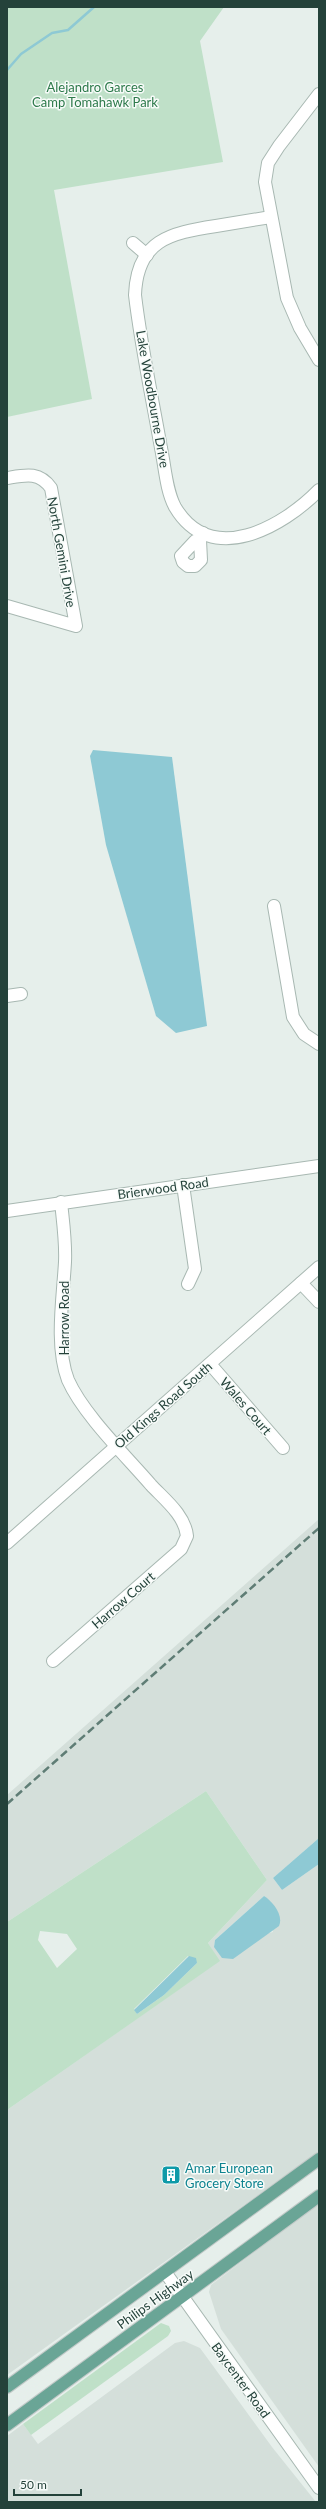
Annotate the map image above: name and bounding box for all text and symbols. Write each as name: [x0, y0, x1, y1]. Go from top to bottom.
park label: Alejandro Garces Camp Tomahawk Park: [32, 79, 158, 110]
street label: Lake Woodbourne Drive: [133, 329, 173, 469]
street label: North Gemini Drive: [44, 496, 80, 609]
street label: Brierwood Road: [116, 1174, 210, 1202]
street label: Harrow Road: [56, 1281, 72, 1355]
street label: Old Kings Road South: [111, 1358, 215, 1452]
street label: Wales Court: [217, 1374, 275, 1438]
street label: Harrow Court: [88, 1568, 158, 1632]
place label: Amar European Grocery Store: [185, 2160, 273, 2191]
building icon: Amar European Grocery Store: [160, 2164, 182, 2186]
street label: Philips Highway: [114, 2266, 197, 2332]
street label: Baycenter Road: [208, 2339, 274, 2421]
scale bar: [14, 2471, 81, 2497]
text: 50 m: [20, 2477, 47, 2492]

